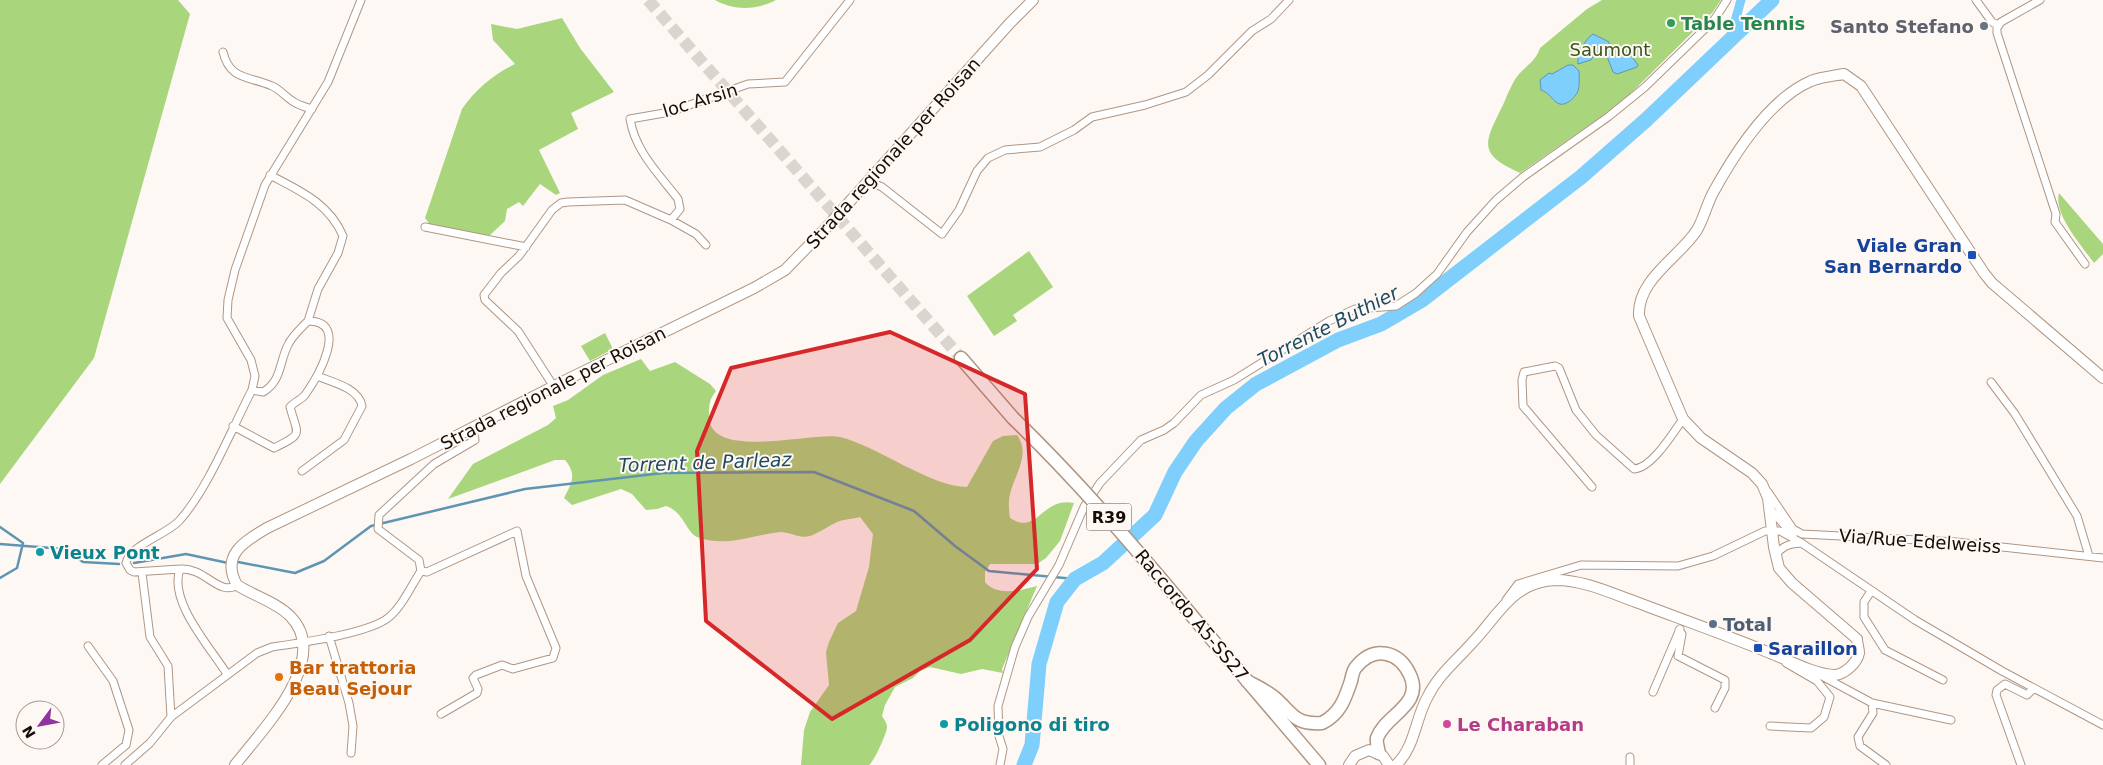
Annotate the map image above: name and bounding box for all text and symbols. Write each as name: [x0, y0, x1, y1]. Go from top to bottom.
place label: Table Tennis: [1681, 13, 1805, 34]
place label: Santo Stefano: [1830, 16, 1974, 37]
marker: Table Tennis: [1665, 17, 1677, 29]
marker: Santo Stefano: [1978, 20, 1990, 32]
park label: Saumont: [1570, 39, 1650, 60]
street label: Strada regionale per Roisan: [802, 53, 984, 253]
street label: loc Arsin: [660, 79, 740, 121]
place label: Viale Gran San Bernardo: [1824, 235, 1962, 277]
marker: Viale Gran San Bernardo: [1966, 249, 1978, 261]
water label: Torrente Buthier: [1254, 281, 1403, 371]
street label: Strada regionale per Roisan: [437, 322, 669, 454]
water label: Torrent de Parleaz: [618, 448, 793, 476]
road number: R39: [1086, 504, 1132, 530]
street label: Via/Rue Edelweiss: [1838, 525, 2002, 557]
place label: Vieux Pont: [50, 542, 160, 563]
street label: Raccordo A5-SS27: [1131, 545, 1253, 685]
marker: Vieux Pont: [34, 546, 46, 558]
place label: Total: [1723, 614, 1772, 635]
marker: Total: [1707, 618, 1719, 630]
place label: Saraillon: [1768, 638, 1858, 659]
marker: Saraillon: [1752, 642, 1764, 654]
place label: Bar trattoria Beau Sejour: [289, 657, 416, 699]
marker: Bar trattoria Beau Sejour: [273, 671, 285, 683]
north arrow: [15, 700, 65, 750]
place label: Poligono di tiro: [954, 714, 1110, 735]
place label: Le Charaban: [1457, 714, 1584, 735]
marker: Poligono di tiro: [938, 718, 950, 730]
marker: Le Charaban: [1441, 718, 1453, 730]
text: N: [19, 723, 39, 741]

